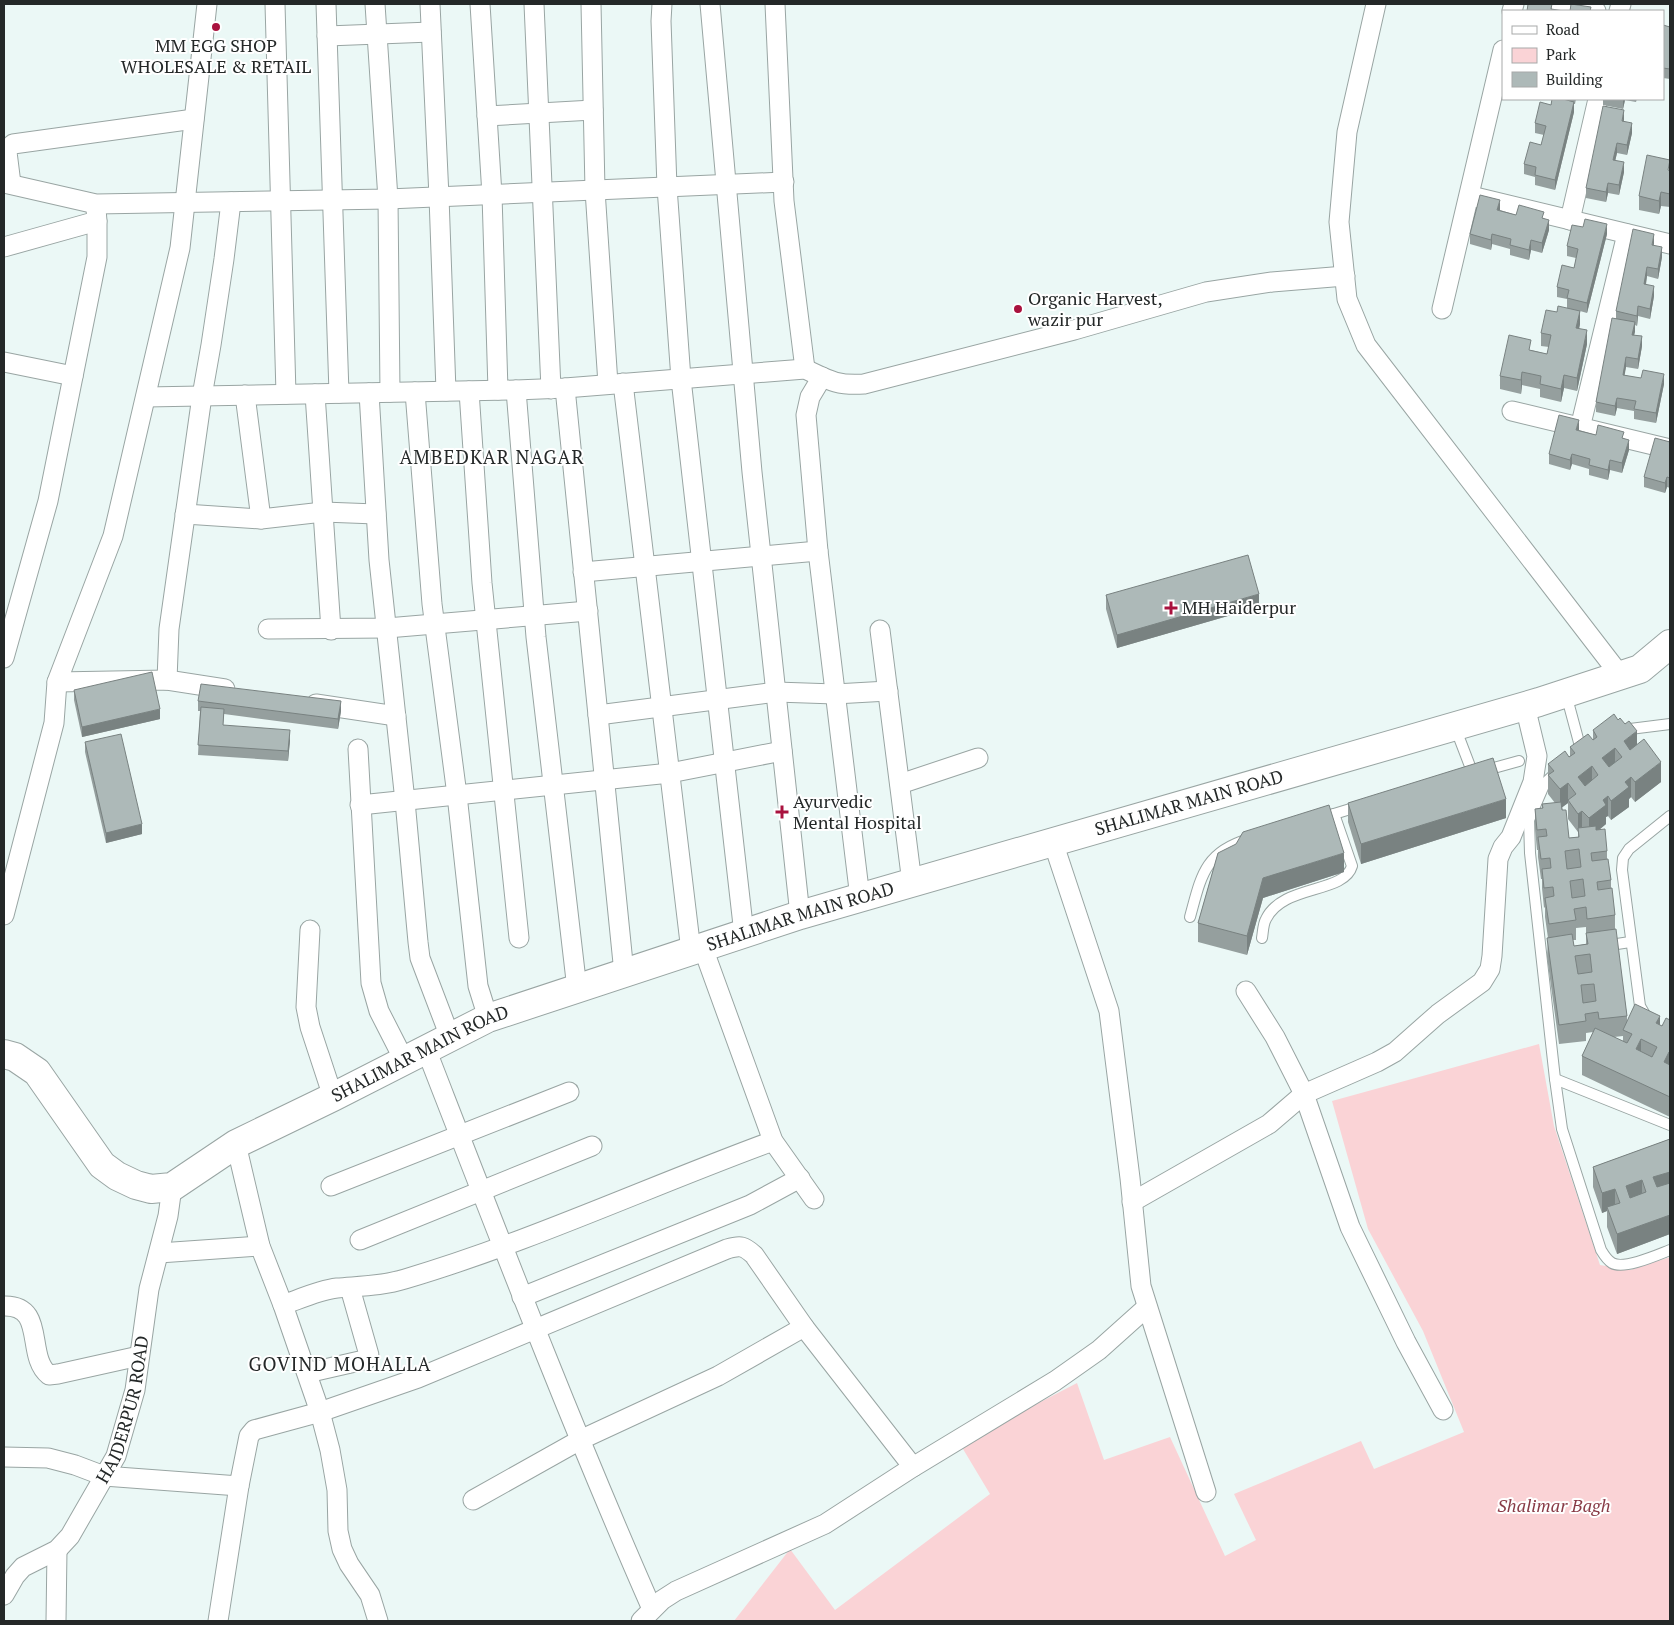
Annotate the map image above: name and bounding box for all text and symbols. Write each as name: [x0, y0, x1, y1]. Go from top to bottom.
legend: [1502, 10, 1664, 100]
text: Road: [1546, 19, 1579, 39]
marker: MM EGG SHOP WHOLESALE & RETAIL: [210, 21, 222, 33]
place label: MM EGG SHOP WHOLESALE & RETAIL: [121, 33, 311, 78]
text: Park: [1546, 44, 1576, 64]
text: Building: [1546, 69, 1604, 89]
place label: Organic Harvest, wazir pur: [1027, 286, 1163, 331]
marker: Organic Harvest, wazir pur: [1012, 303, 1024, 315]
district label: AMBEDKAR NAGAR: [399, 444, 585, 469]
place label: MH Haiderpur: [1182, 595, 1296, 619]
marker: MH Haiderpur: [1164, 601, 1178, 615]
street label: SHALIMAR MAIN ROAD: [1092, 763, 1286, 840]
place label: Ayurvedic Mental Hospital: [793, 789, 922, 834]
marker: Ayurvedic Mental Hospital: [775, 805, 789, 819]
street label: SHALIMAR MAIN ROAD: [703, 876, 897, 956]
street label: SHALIMAR MAIN ROAD: [327, 999, 511, 1107]
street label: HAIDERPUR ROAD: [90, 1334, 153, 1488]
district label: GOVIND MOHALLA: [248, 1351, 432, 1376]
park label: Shalimar Bagh: [1497, 1493, 1611, 1517]

